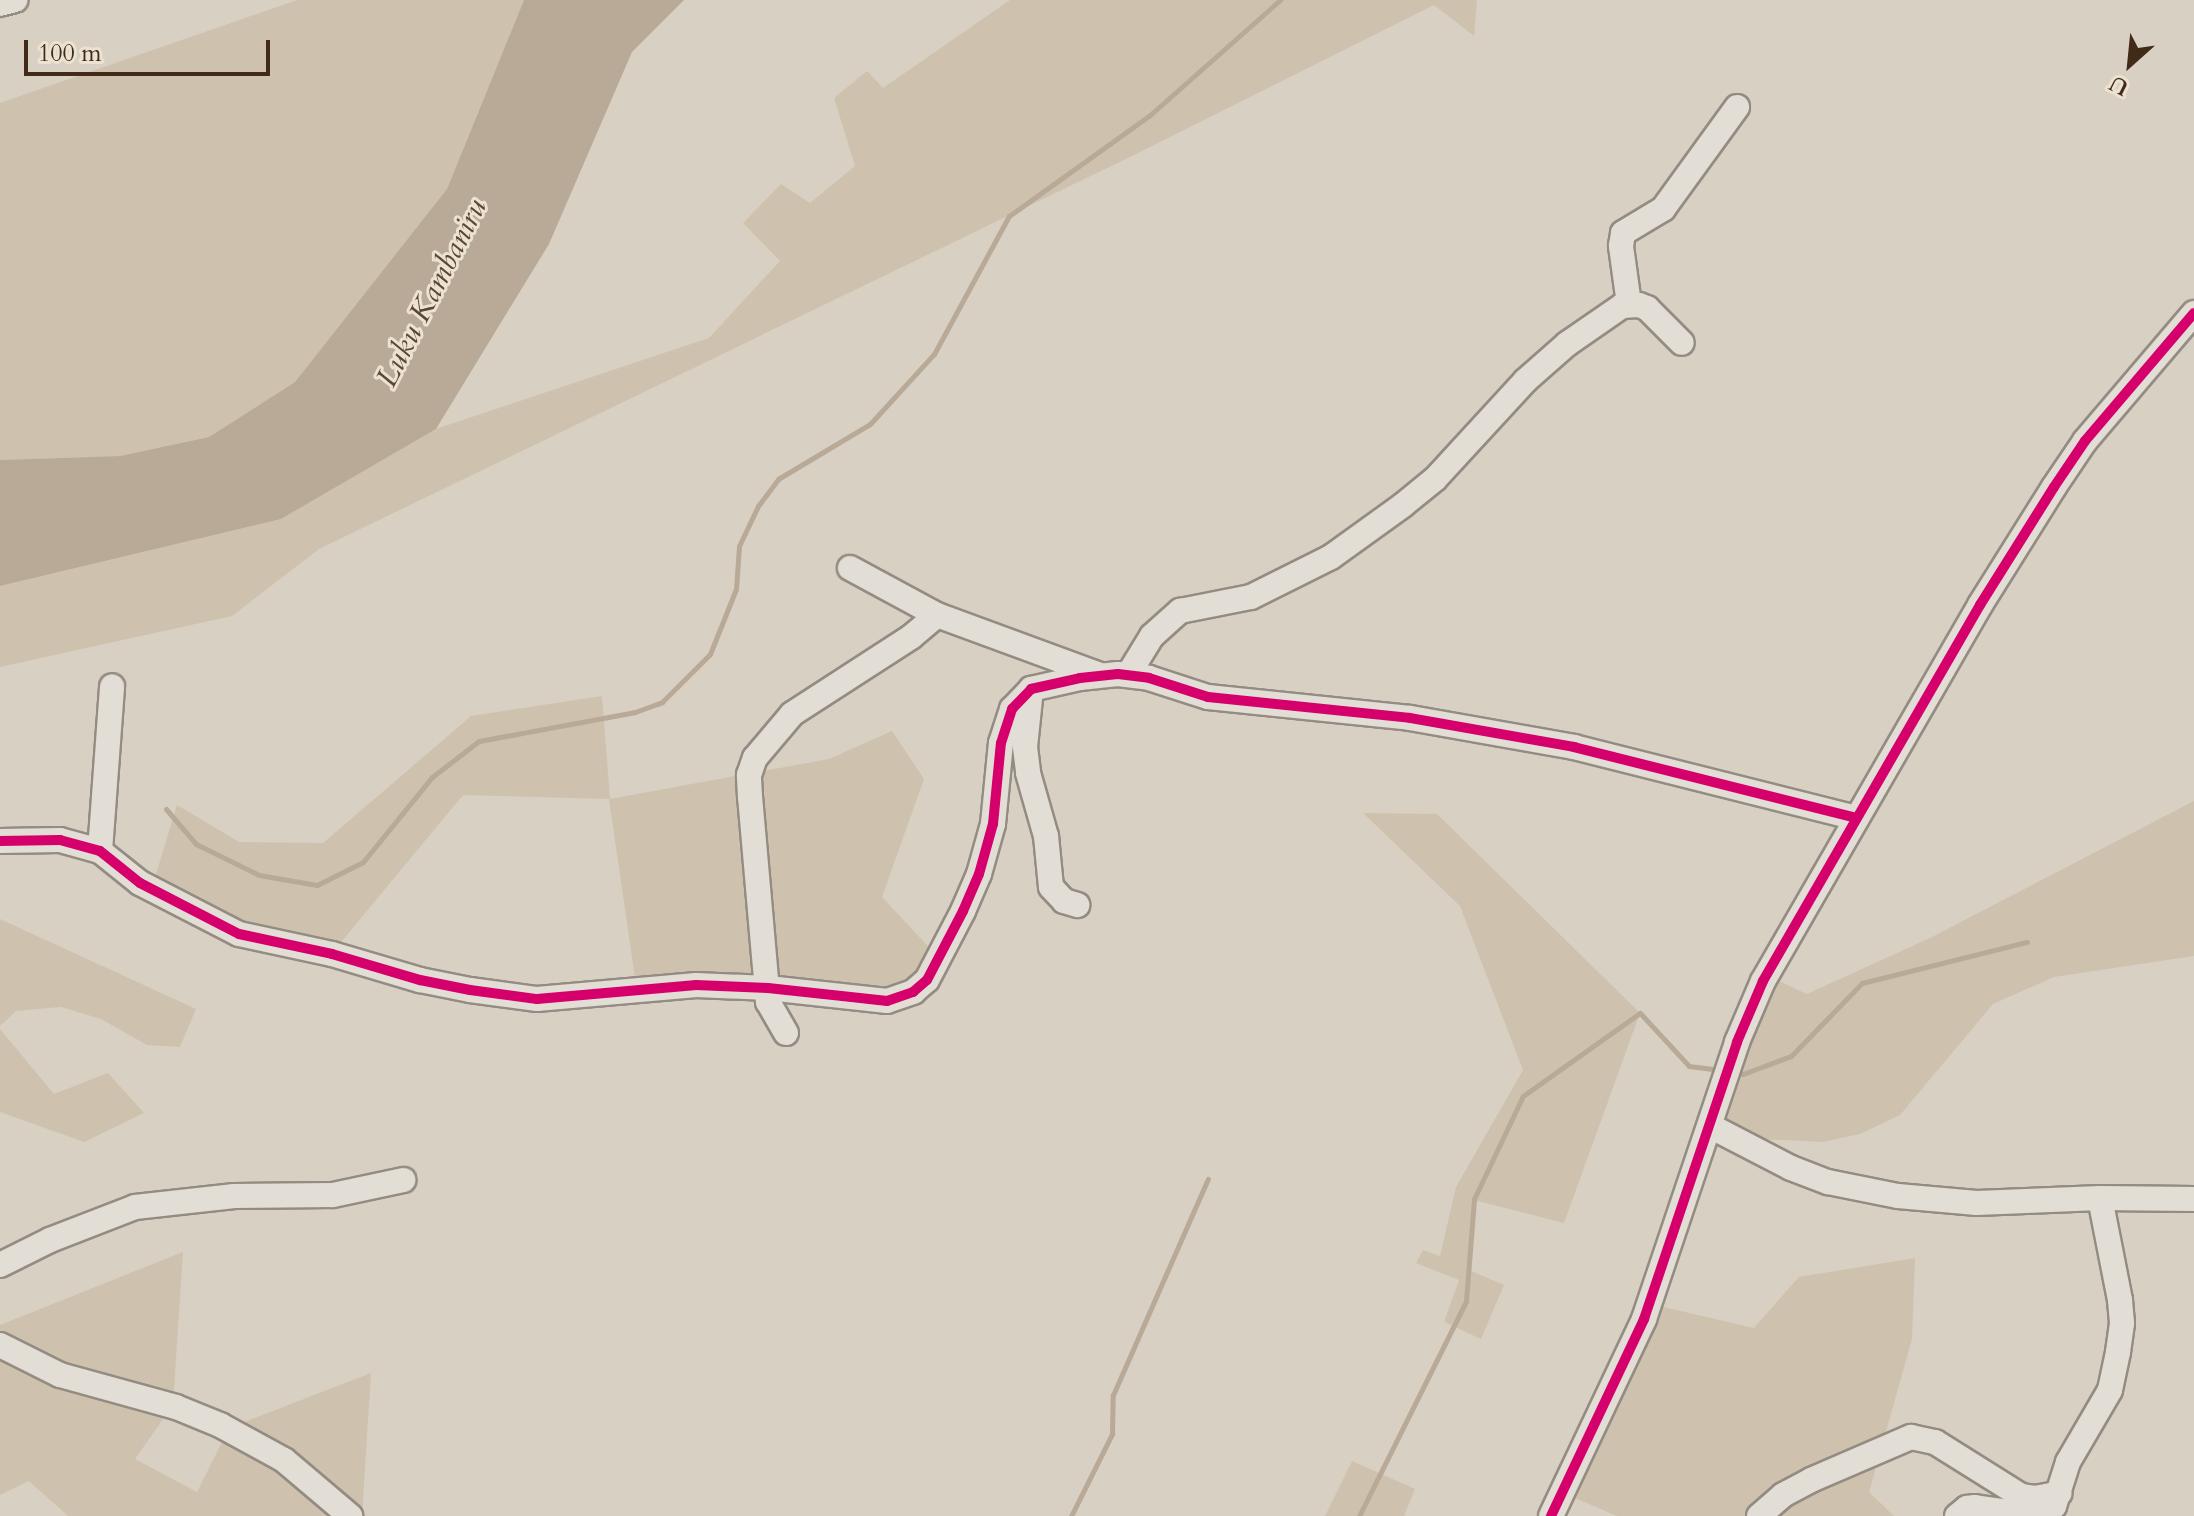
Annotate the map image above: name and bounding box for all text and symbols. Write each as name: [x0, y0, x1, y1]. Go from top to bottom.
scale bar: [28, 24, 274, 74]
north arrow: [2090, 24, 2170, 104]
text: 100 m: [38, 37, 102, 70]
text: U: [2104, 68, 2134, 103]
water label: Luku Kambaniru: [369, 193, 495, 393]

